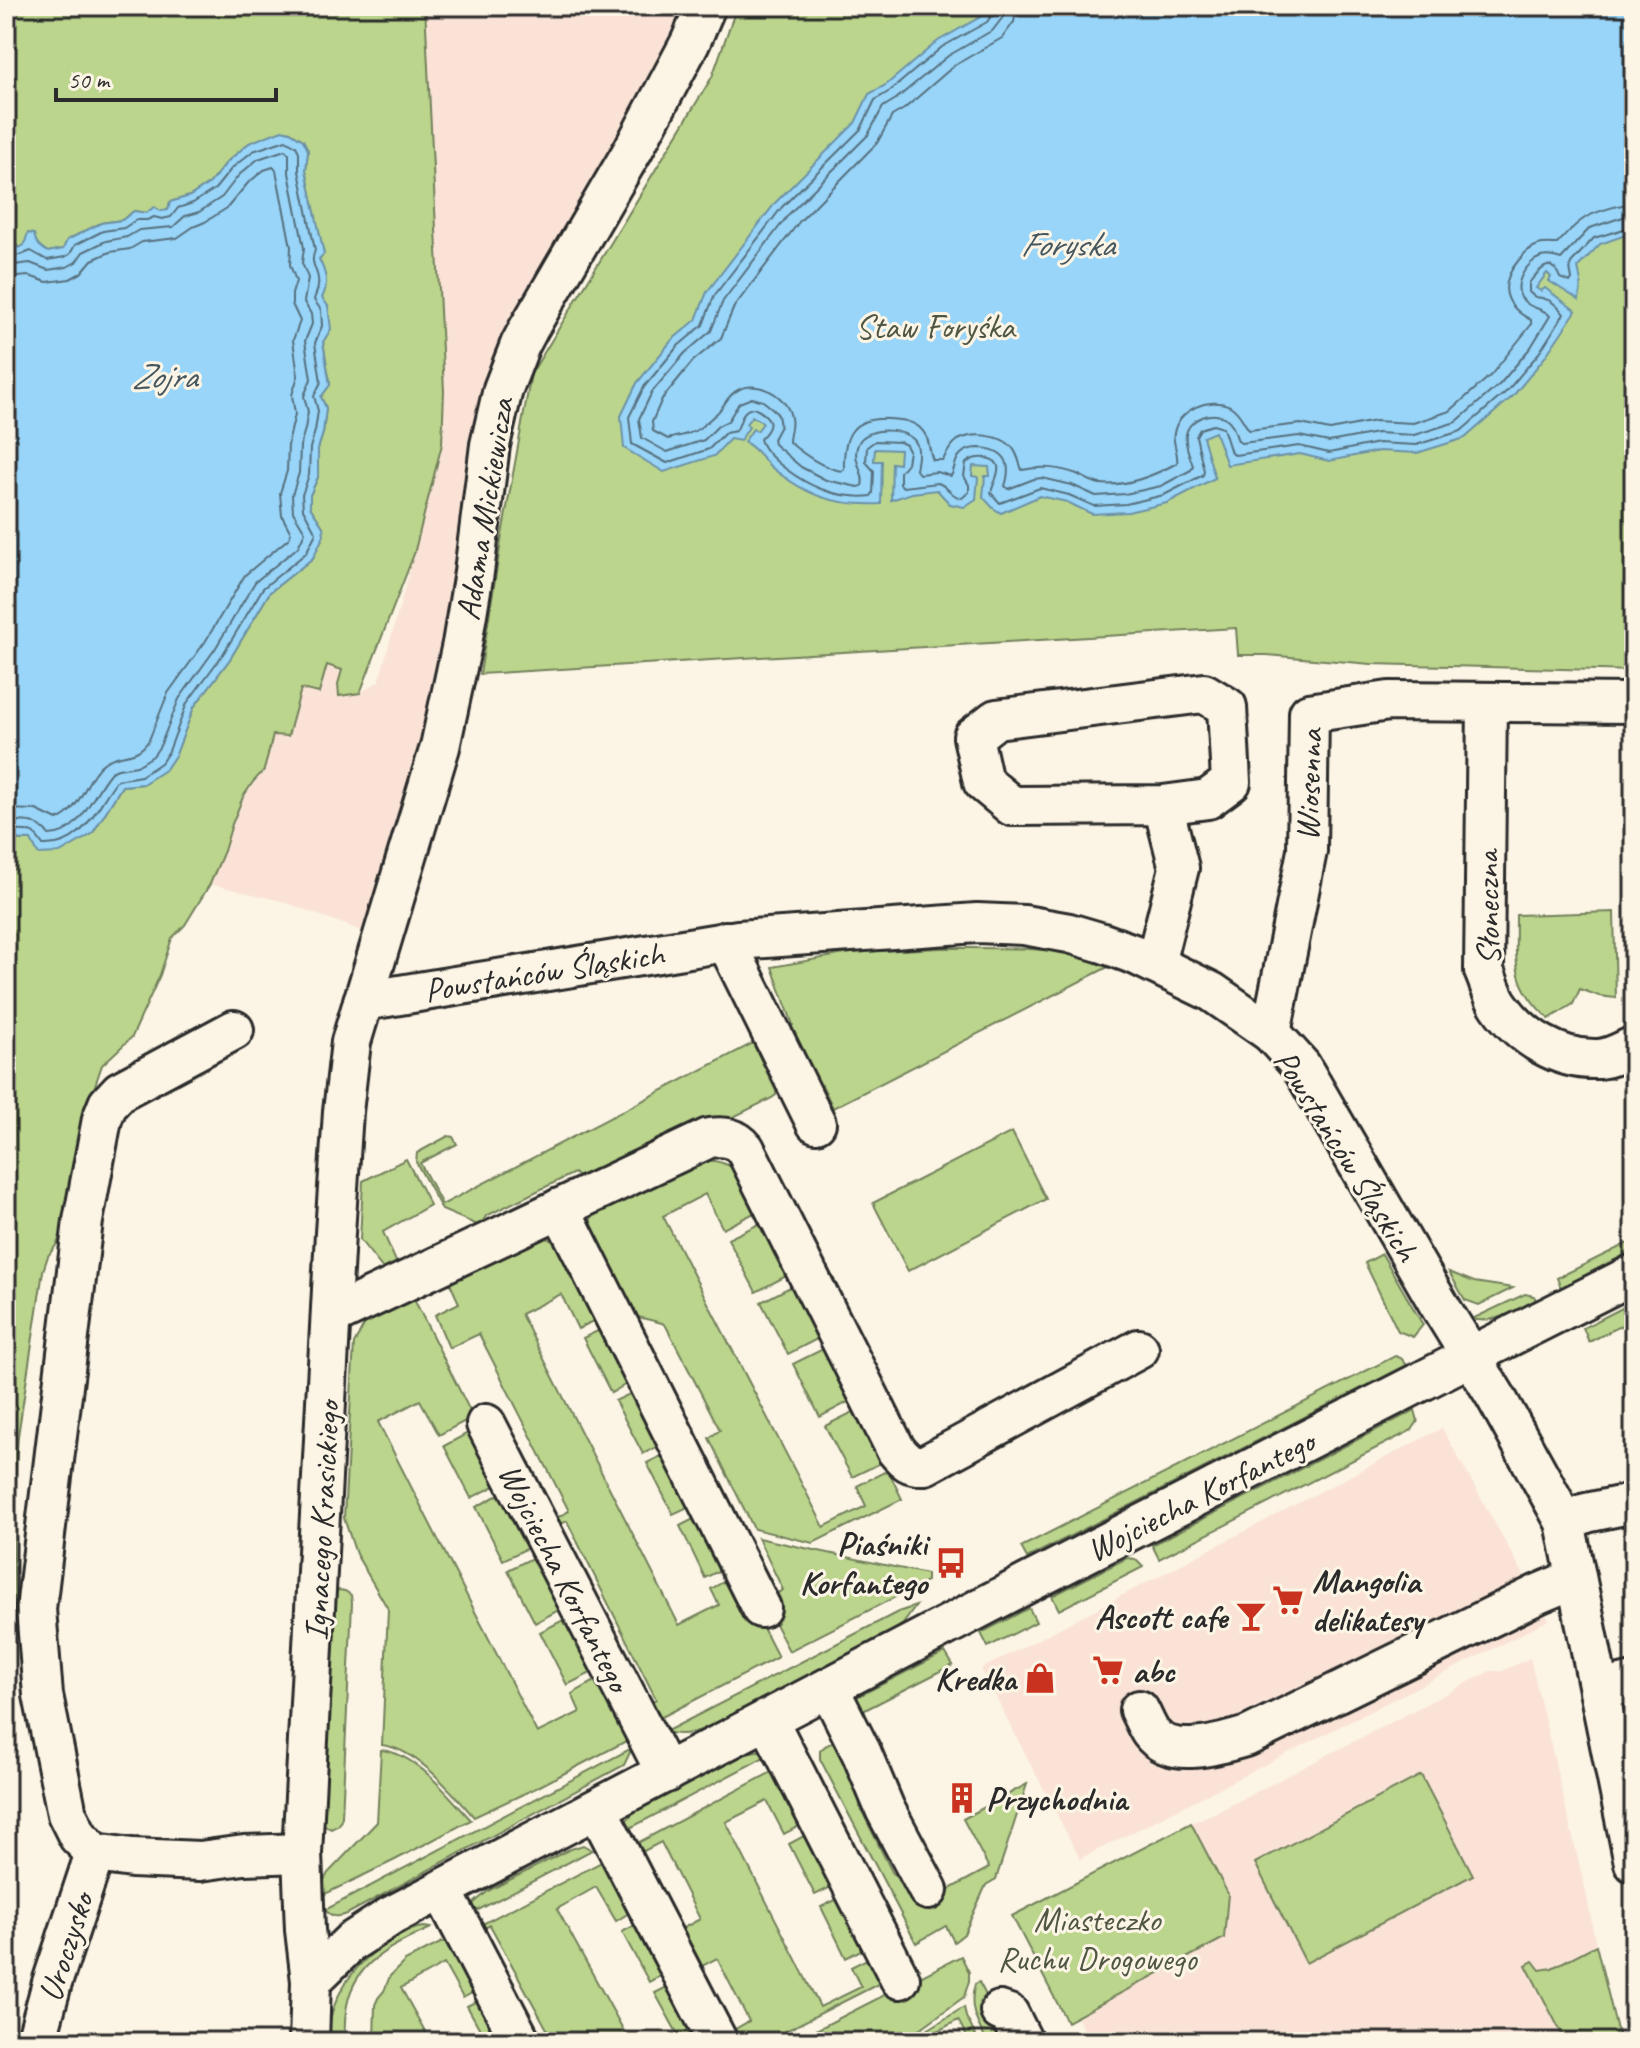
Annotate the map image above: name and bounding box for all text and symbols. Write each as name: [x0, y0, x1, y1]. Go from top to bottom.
scale bar: [56, 52, 276, 102]
text: 50 m: [68, 65, 111, 95]
water label: Foryska: [1020, 221, 1117, 267]
park label: Staw Foryśka: [856, 305, 1017, 348]
water label: Zojra: [132, 353, 200, 399]
street label: Adama Mickiewicza: [446, 393, 524, 623]
street label: Wiosenna: [1285, 726, 1332, 842]
street label: Słoneczna: [1465, 847, 1510, 966]
street label: Powstańców Śląskich: [421, 931, 669, 1012]
street label: Powstańców Śląskich: [1264, 1041, 1430, 1271]
street label: Ignacego Krasickiego: [294, 1396, 349, 1642]
street label: Wojciecha Korfantego: [1079, 1418, 1325, 1571]
street label: Wojciecha Korfantego: [489, 1456, 642, 1702]
place label: Piaśniki Korfantego: [800, 1522, 931, 1604]
bus stop icon: Piaśniki Korfantego: [934, 1546, 968, 1580]
place label: Mangolia delikatesy: [1312, 1559, 1426, 1641]
supermarket icon: Mangolia delikatesy: [1271, 1583, 1305, 1617]
place label: Ascott cafe: [1095, 1595, 1230, 1638]
bar icon: Ascott cafe: [1234, 1599, 1268, 1633]
place label: abc: [1132, 1649, 1176, 1692]
supermarket icon: abc: [1091, 1653, 1125, 1687]
place label: Kredka: [935, 1657, 1019, 1700]
shop icon: Kredka: [1023, 1661, 1057, 1695]
place label: Przychodnia: [986, 1777, 1130, 1820]
building icon: Przychodnia: [945, 1781, 979, 1815]
street label: Uroczysko: [28, 1884, 104, 2007]
park label: Miasteczko Ruchu Drogowego: [998, 1898, 1198, 1980]

